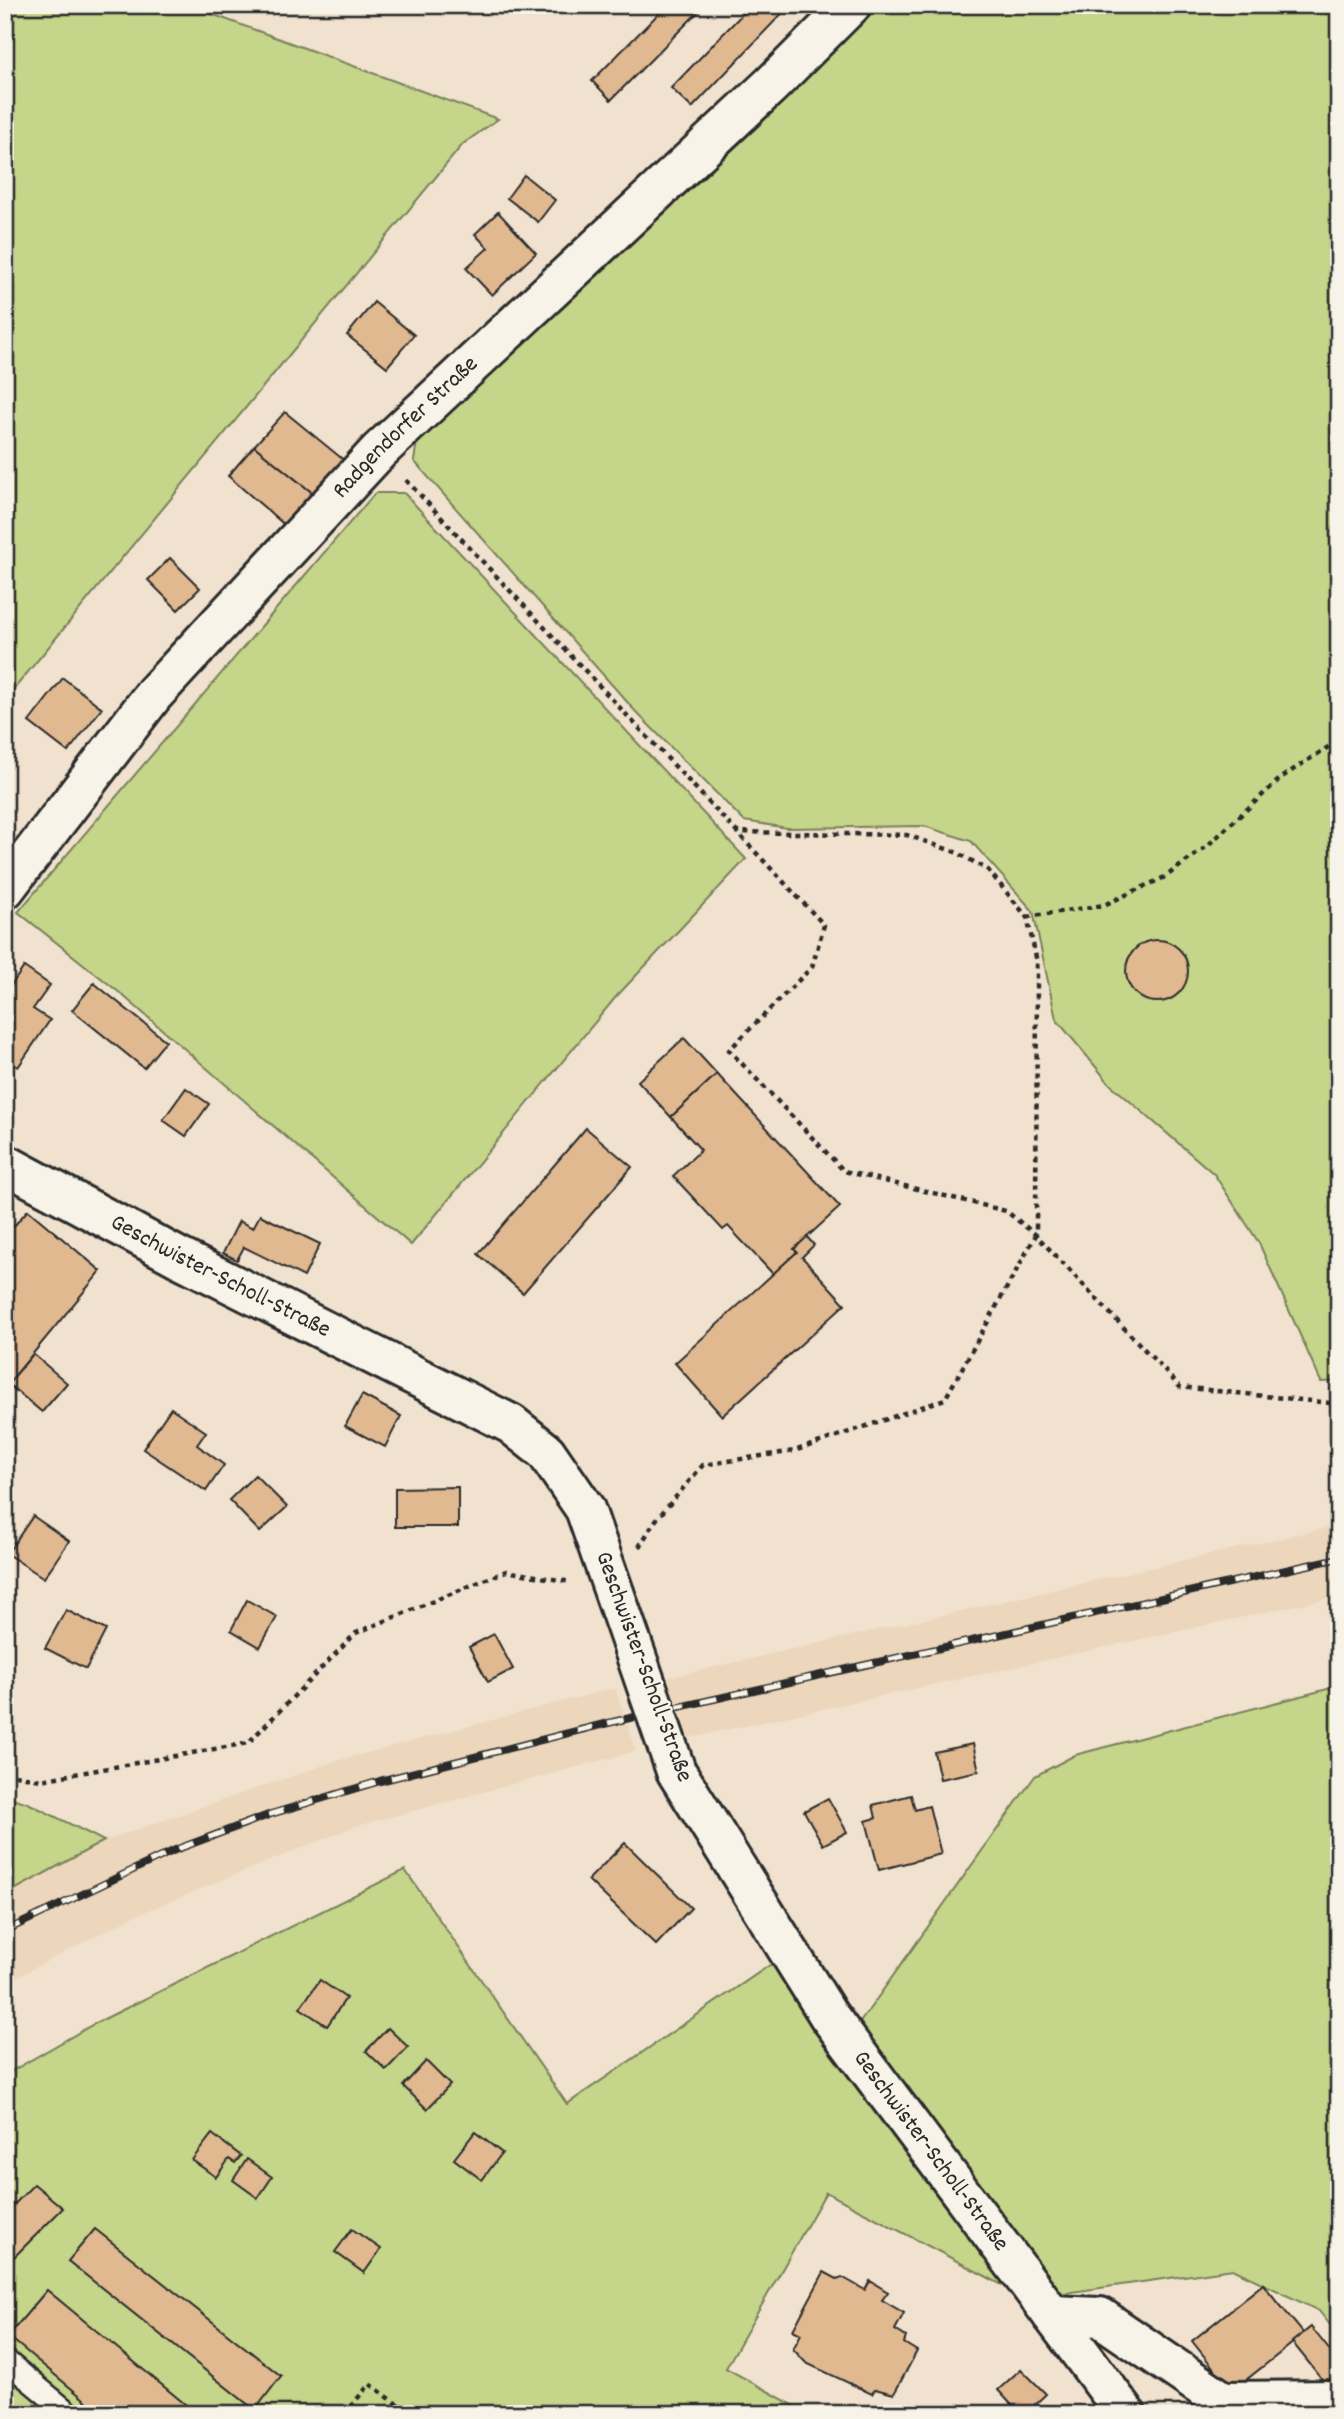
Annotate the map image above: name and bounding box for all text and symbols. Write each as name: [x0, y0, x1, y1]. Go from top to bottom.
street label: Radgendorfer Straße: [325, 349, 487, 507]
street label: Geschwister-Scholl-Straße: [104, 1207, 336, 1348]
street label: Geschwister-Scholl-Straße: [585, 1547, 701, 1787]
street label: Geschwister-Scholl-Straße: [844, 2044, 1017, 2259]

